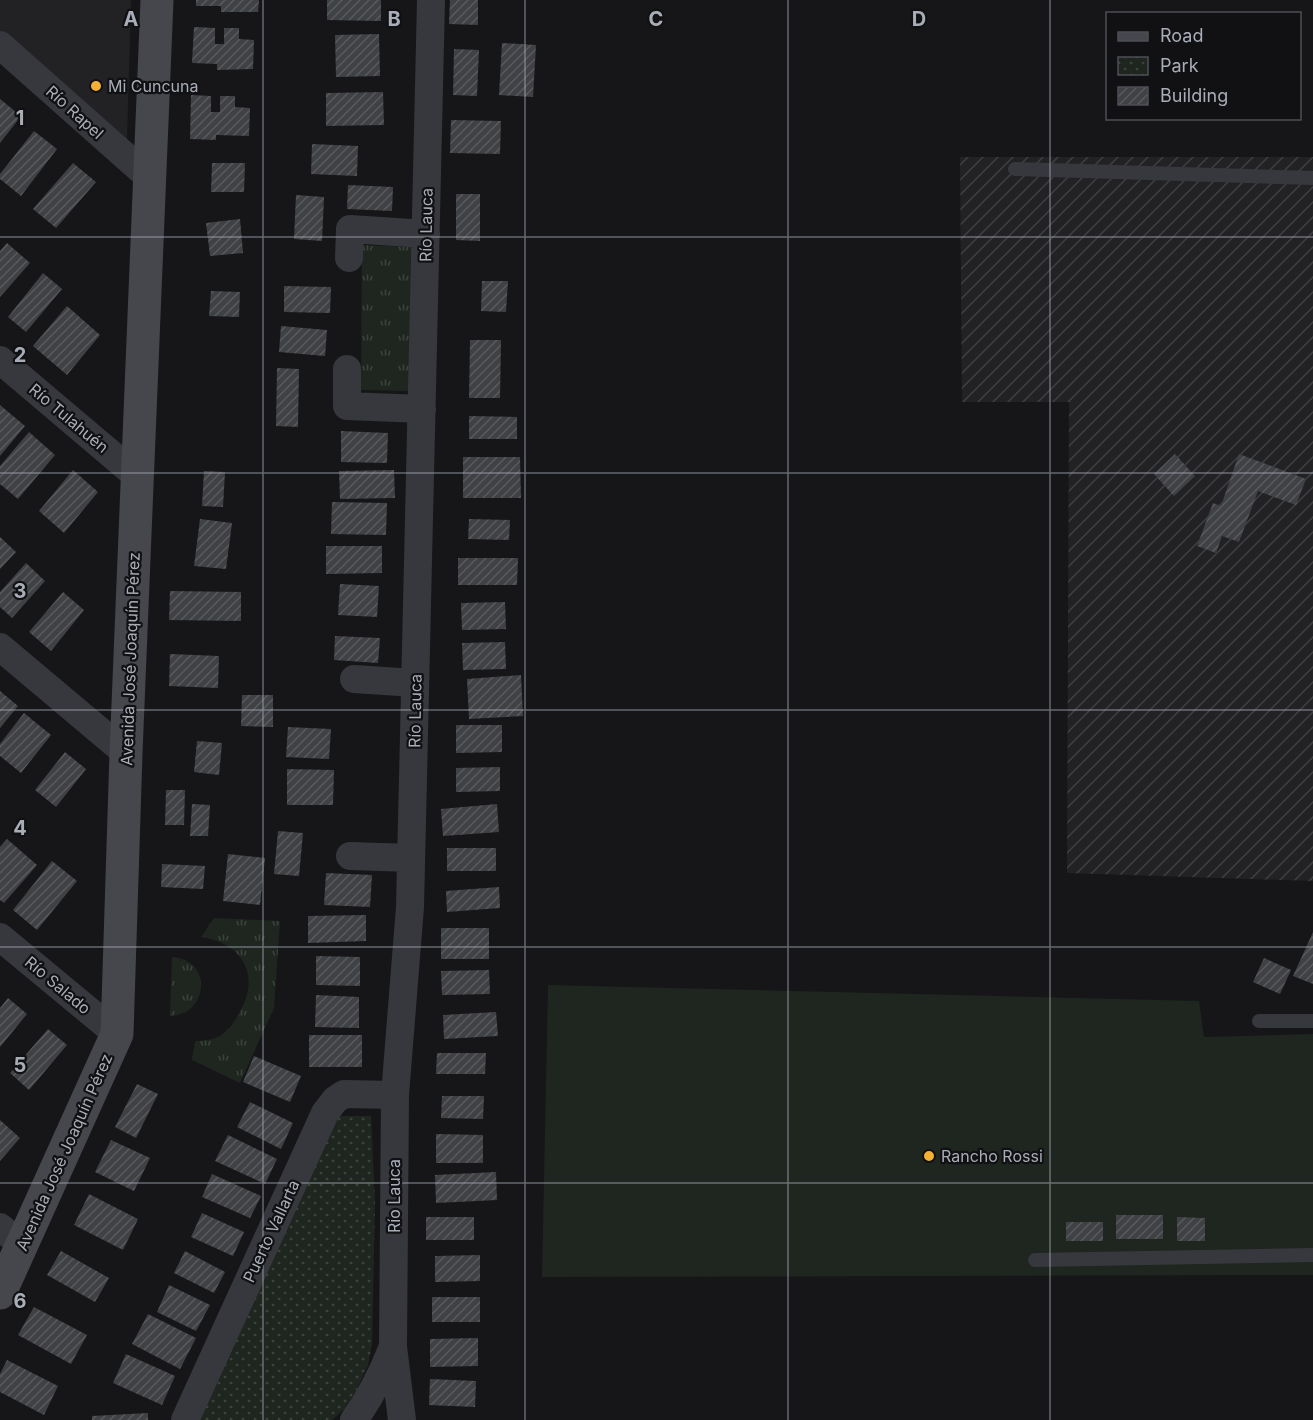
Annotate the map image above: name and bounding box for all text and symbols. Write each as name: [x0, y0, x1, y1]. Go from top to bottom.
text: A: [124, 7, 139, 31]
text: B: [387, 7, 401, 31]
text: C: [649, 7, 663, 31]
text: D: [912, 7, 926, 31]
legend: [1106, 12, 1301, 120]
text: Road: [1160, 25, 1203, 46]
text: Park: [1160, 55, 1199, 76]
place label: Mi Cuncuna: [108, 76, 198, 96]
marker: Mi Cuncuna: [89, 79, 103, 93]
street label: Río Rapel: [42, 81, 108, 143]
text: Building: [1160, 85, 1228, 106]
text: 1: [16, 106, 24, 130]
street label: Río Lauca: [415, 188, 437, 262]
text: 2: [14, 343, 26, 367]
street label: Río Tulahuén: [25, 379, 113, 457]
street label: Avenida José Joaquín Pérez: [116, 552, 144, 766]
text: 3: [14, 579, 26, 603]
street label: Río Lauca: [404, 674, 426, 748]
text: 4: [13, 816, 27, 840]
street label: Río Salado: [21, 952, 95, 1018]
street label: Avenida José Joaquín Pérez: [11, 1050, 117, 1254]
text: 5: [14, 1053, 26, 1077]
place label: Rancho Rossi: [941, 1146, 1043, 1166]
marker: Rancho Rossi: [922, 1149, 936, 1163]
street label: Río Lauca: [384, 1159, 404, 1233]
street label: Puerto Vallarta: [238, 1176, 304, 1286]
text: 6: [14, 1289, 27, 1313]

